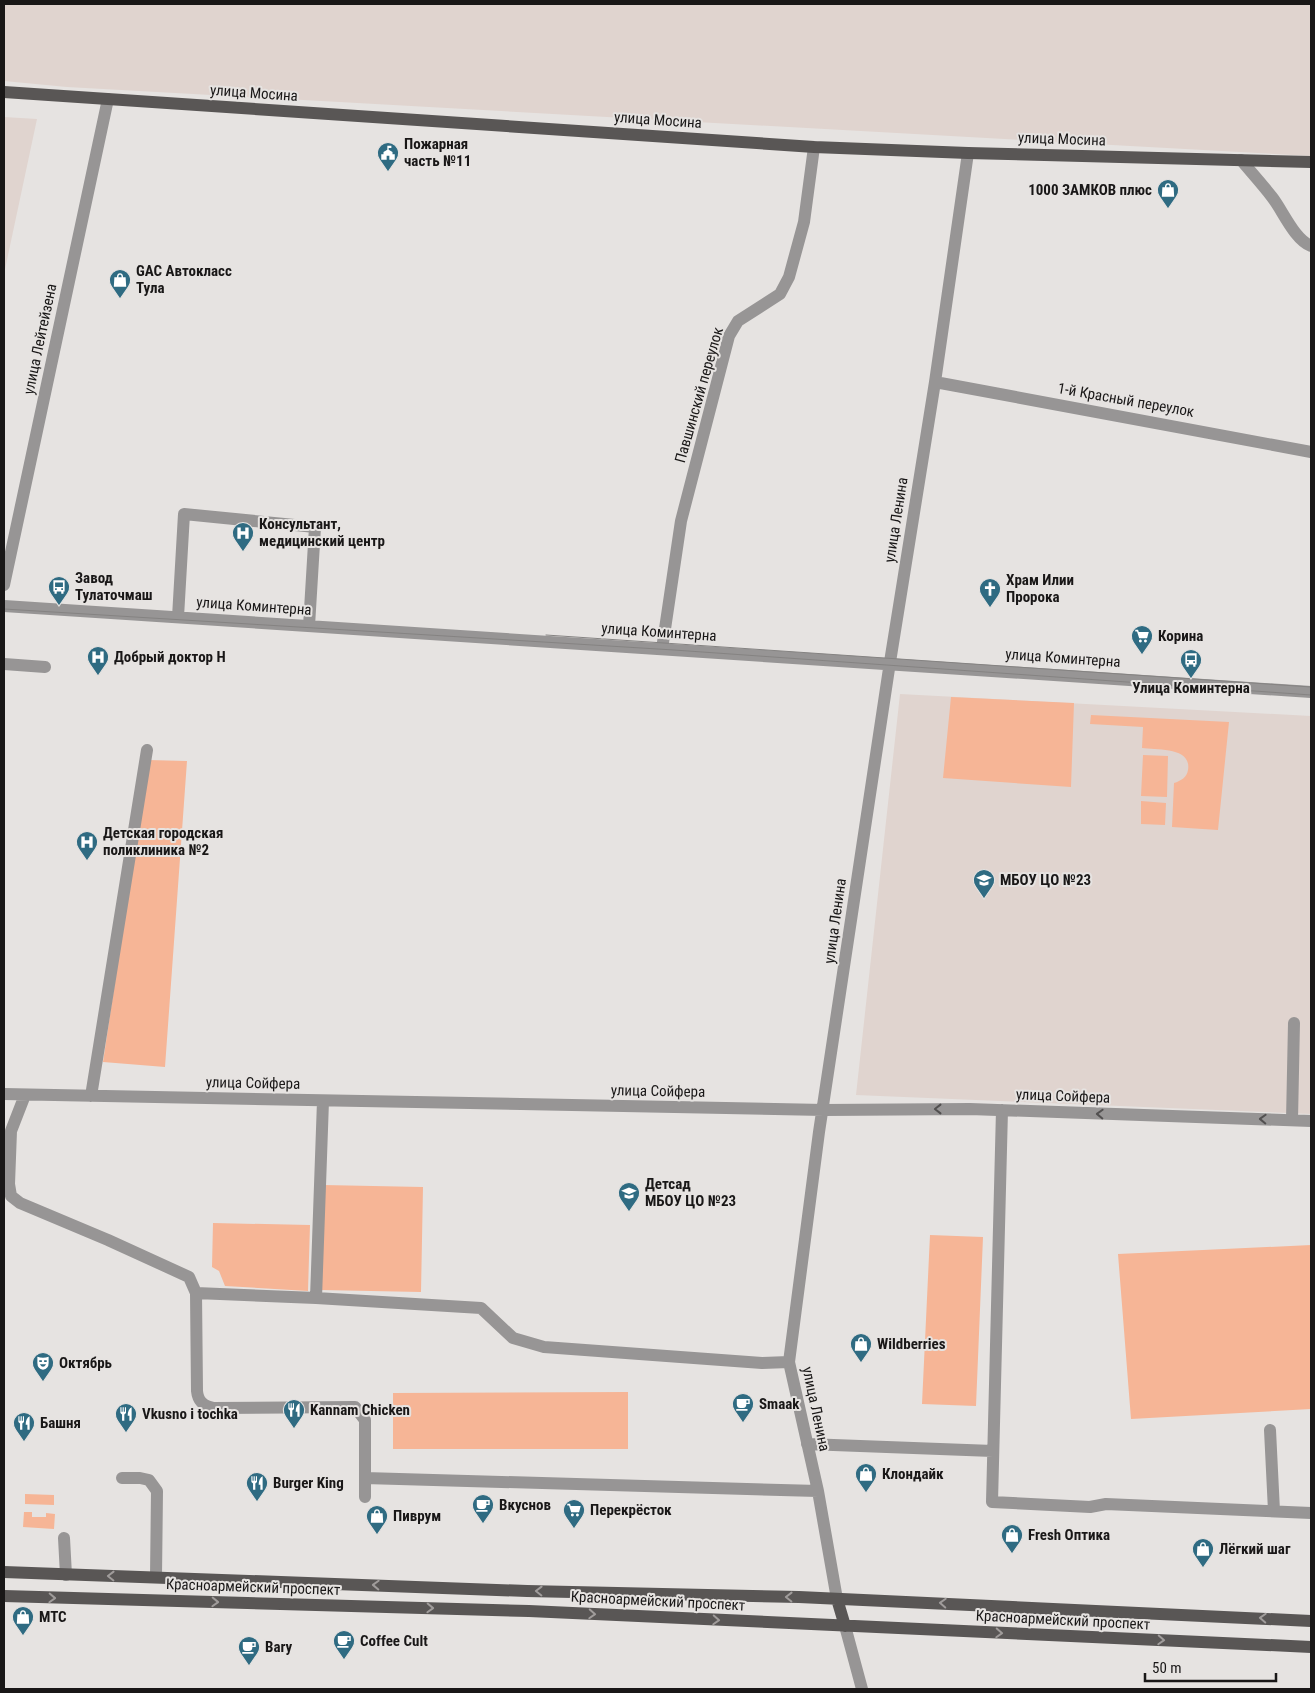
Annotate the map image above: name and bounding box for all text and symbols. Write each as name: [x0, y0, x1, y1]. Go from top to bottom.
street label: улица Мосина: [209, 81, 299, 105]
street label: улица Мосина: [613, 108, 703, 132]
street label: улица Мосина: [1018, 128, 1106, 150]
place label: Пожарная часть №11: [404, 135, 471, 170]
public building icon: Пожарная часть №11: [376, 141, 400, 172]
shop icon: 1000 ЗАМКОВ плюс: [1156, 178, 1180, 209]
place label: 1000 ЗАМКОВ плюс: [1028, 181, 1152, 199]
place label: GAC Автокласс Тула: [136, 262, 232, 297]
shop icon: GAC Автокласс Тула: [108, 268, 132, 299]
street label: улица Лейтейзена: [19, 282, 61, 396]
street label: Павшинский переулок: [671, 325, 727, 465]
street label: 1-й Красный переулок: [1056, 379, 1196, 421]
street label: улица Ленина: [880, 476, 912, 564]
place label: Консультант, медицинский центр: [259, 515, 385, 550]
hospital icon: Консультант, медицинский центр: [231, 521, 255, 552]
place label: Завод Тулаточмаш: [75, 569, 153, 604]
place label: Храм Илии Пророка: [1006, 571, 1074, 606]
bus stop icon: Завод Тулаточмаш: [47, 575, 71, 606]
church icon: Храм Илии Пророка: [978, 577, 1002, 608]
street label: улица Коминтерна: [196, 593, 312, 619]
street label: улица Коминтерна: [601, 619, 717, 645]
supermarket icon: Корина: [1130, 624, 1154, 655]
place label: Корина: [1158, 627, 1203, 645]
hospital icon: Добрый доктор Н: [86, 645, 110, 676]
street label: улица Коминтерна: [1005, 645, 1121, 671]
place label: Добрый доктор Н: [114, 648, 226, 666]
bus stop icon: Улица Коминтерна: [1179, 648, 1203, 679]
place label: Улица Коминтерна: [1132, 679, 1250, 697]
place label: Детская городская поликлиника №2: [103, 824, 223, 859]
hospital icon: Детская городская поликлиника №2: [75, 830, 99, 861]
school or university icon: МБОУ ЦО №23: [972, 868, 996, 899]
place label: МБОУ ЦО №23: [1000, 871, 1091, 889]
street label: улица Ленина: [820, 877, 850, 965]
street label: улица Сойфера: [206, 1073, 300, 1093]
street label: улица Сойфера: [611, 1081, 705, 1101]
street label: улица Сойфера: [1015, 1085, 1111, 1107]
one-way arrow: [933, 1104, 941, 1114]
one-way arrow: [1096, 1108, 1104, 1119]
one-way arrow: [1258, 1114, 1266, 1125]
place label: Детсад МБОУ ЦО №23: [645, 1175, 736, 1210]
school or university icon: Детсад МБОУ ЦО №23: [617, 1181, 641, 1212]
shop icon: Wildberries: [849, 1332, 873, 1363]
place label: Wildberries: [877, 1335, 946, 1353]
theatre icon: Октябрь: [31, 1351, 55, 1382]
place label: Октябрь: [59, 1354, 113, 1372]
street label: улица Ленина: [798, 1365, 834, 1453]
cafe icon: Smaak: [731, 1392, 755, 1423]
place label: Smaak: [759, 1395, 800, 1413]
restaurant icon: Kannam Chicken: [282, 1398, 306, 1429]
place label: Kannam Chicken: [310, 1401, 410, 1419]
restaurant icon: Vkusno i tochka: [114, 1402, 138, 1433]
place label: Vkusno i tochka: [142, 1405, 238, 1423]
restaurant icon: Башня: [12, 1411, 36, 1442]
place label: Башня: [40, 1414, 81, 1432]
shop icon: Клондайк: [854, 1462, 878, 1493]
place label: Клондайк: [882, 1465, 944, 1483]
restaurant icon: Burger King: [245, 1471, 269, 1502]
place label: Burger King: [273, 1474, 344, 1492]
cafe icon: Вкуснов: [471, 1493, 495, 1524]
place label: Вкуснов: [499, 1496, 551, 1514]
supermarket icon: Перекрёсток: [562, 1498, 586, 1529]
place label: Перекрёсток: [590, 1501, 672, 1519]
shop icon: Пиврум: [365, 1504, 389, 1535]
place label: Пиврум: [393, 1507, 441, 1525]
shop icon: Fresh Оптика: [1000, 1523, 1024, 1554]
place label: Fresh Оптика: [1028, 1526, 1110, 1544]
shop icon: Лёгкий шаг: [1191, 1537, 1215, 1568]
place label: Лёгкий шаг: [1219, 1540, 1291, 1558]
one-way arrow: [107, 1571, 115, 1582]
street label: Красноармейский проспект: [166, 1575, 340, 1599]
one-way arrow: [372, 1580, 380, 1591]
one-way arrow: [535, 1586, 542, 1596]
street label: Красноармейский проспект: [570, 1587, 746, 1615]
one-way arrow: [784, 1591, 792, 1602]
one-way arrow: [49, 1592, 57, 1603]
one-way arrow: [212, 1597, 219, 1607]
one-way arrow: [939, 1598, 947, 1609]
one-way arrow: [426, 1603, 434, 1613]
shop icon: МТС: [11, 1605, 35, 1636]
street label: Красноармейский проспект: [975, 1606, 1151, 1634]
place label: МТС: [39, 1608, 67, 1626]
one-way arrow: [588, 1609, 596, 1619]
one-way arrow: [1258, 1613, 1266, 1624]
one-way arrow: [712, 1615, 720, 1625]
one-way arrow: [996, 1628, 1003, 1638]
cafe icon: Coffee Cult: [332, 1629, 356, 1660]
place label: Coffee Cult: [360, 1632, 428, 1650]
cafe icon: Bary: [237, 1635, 261, 1666]
one-way arrow: [1158, 1635, 1166, 1646]
place label: Bary: [265, 1638, 293, 1656]
scale bar: [1145, 1650, 1276, 1682]
text: 50 m: [1152, 1659, 1182, 1677]

